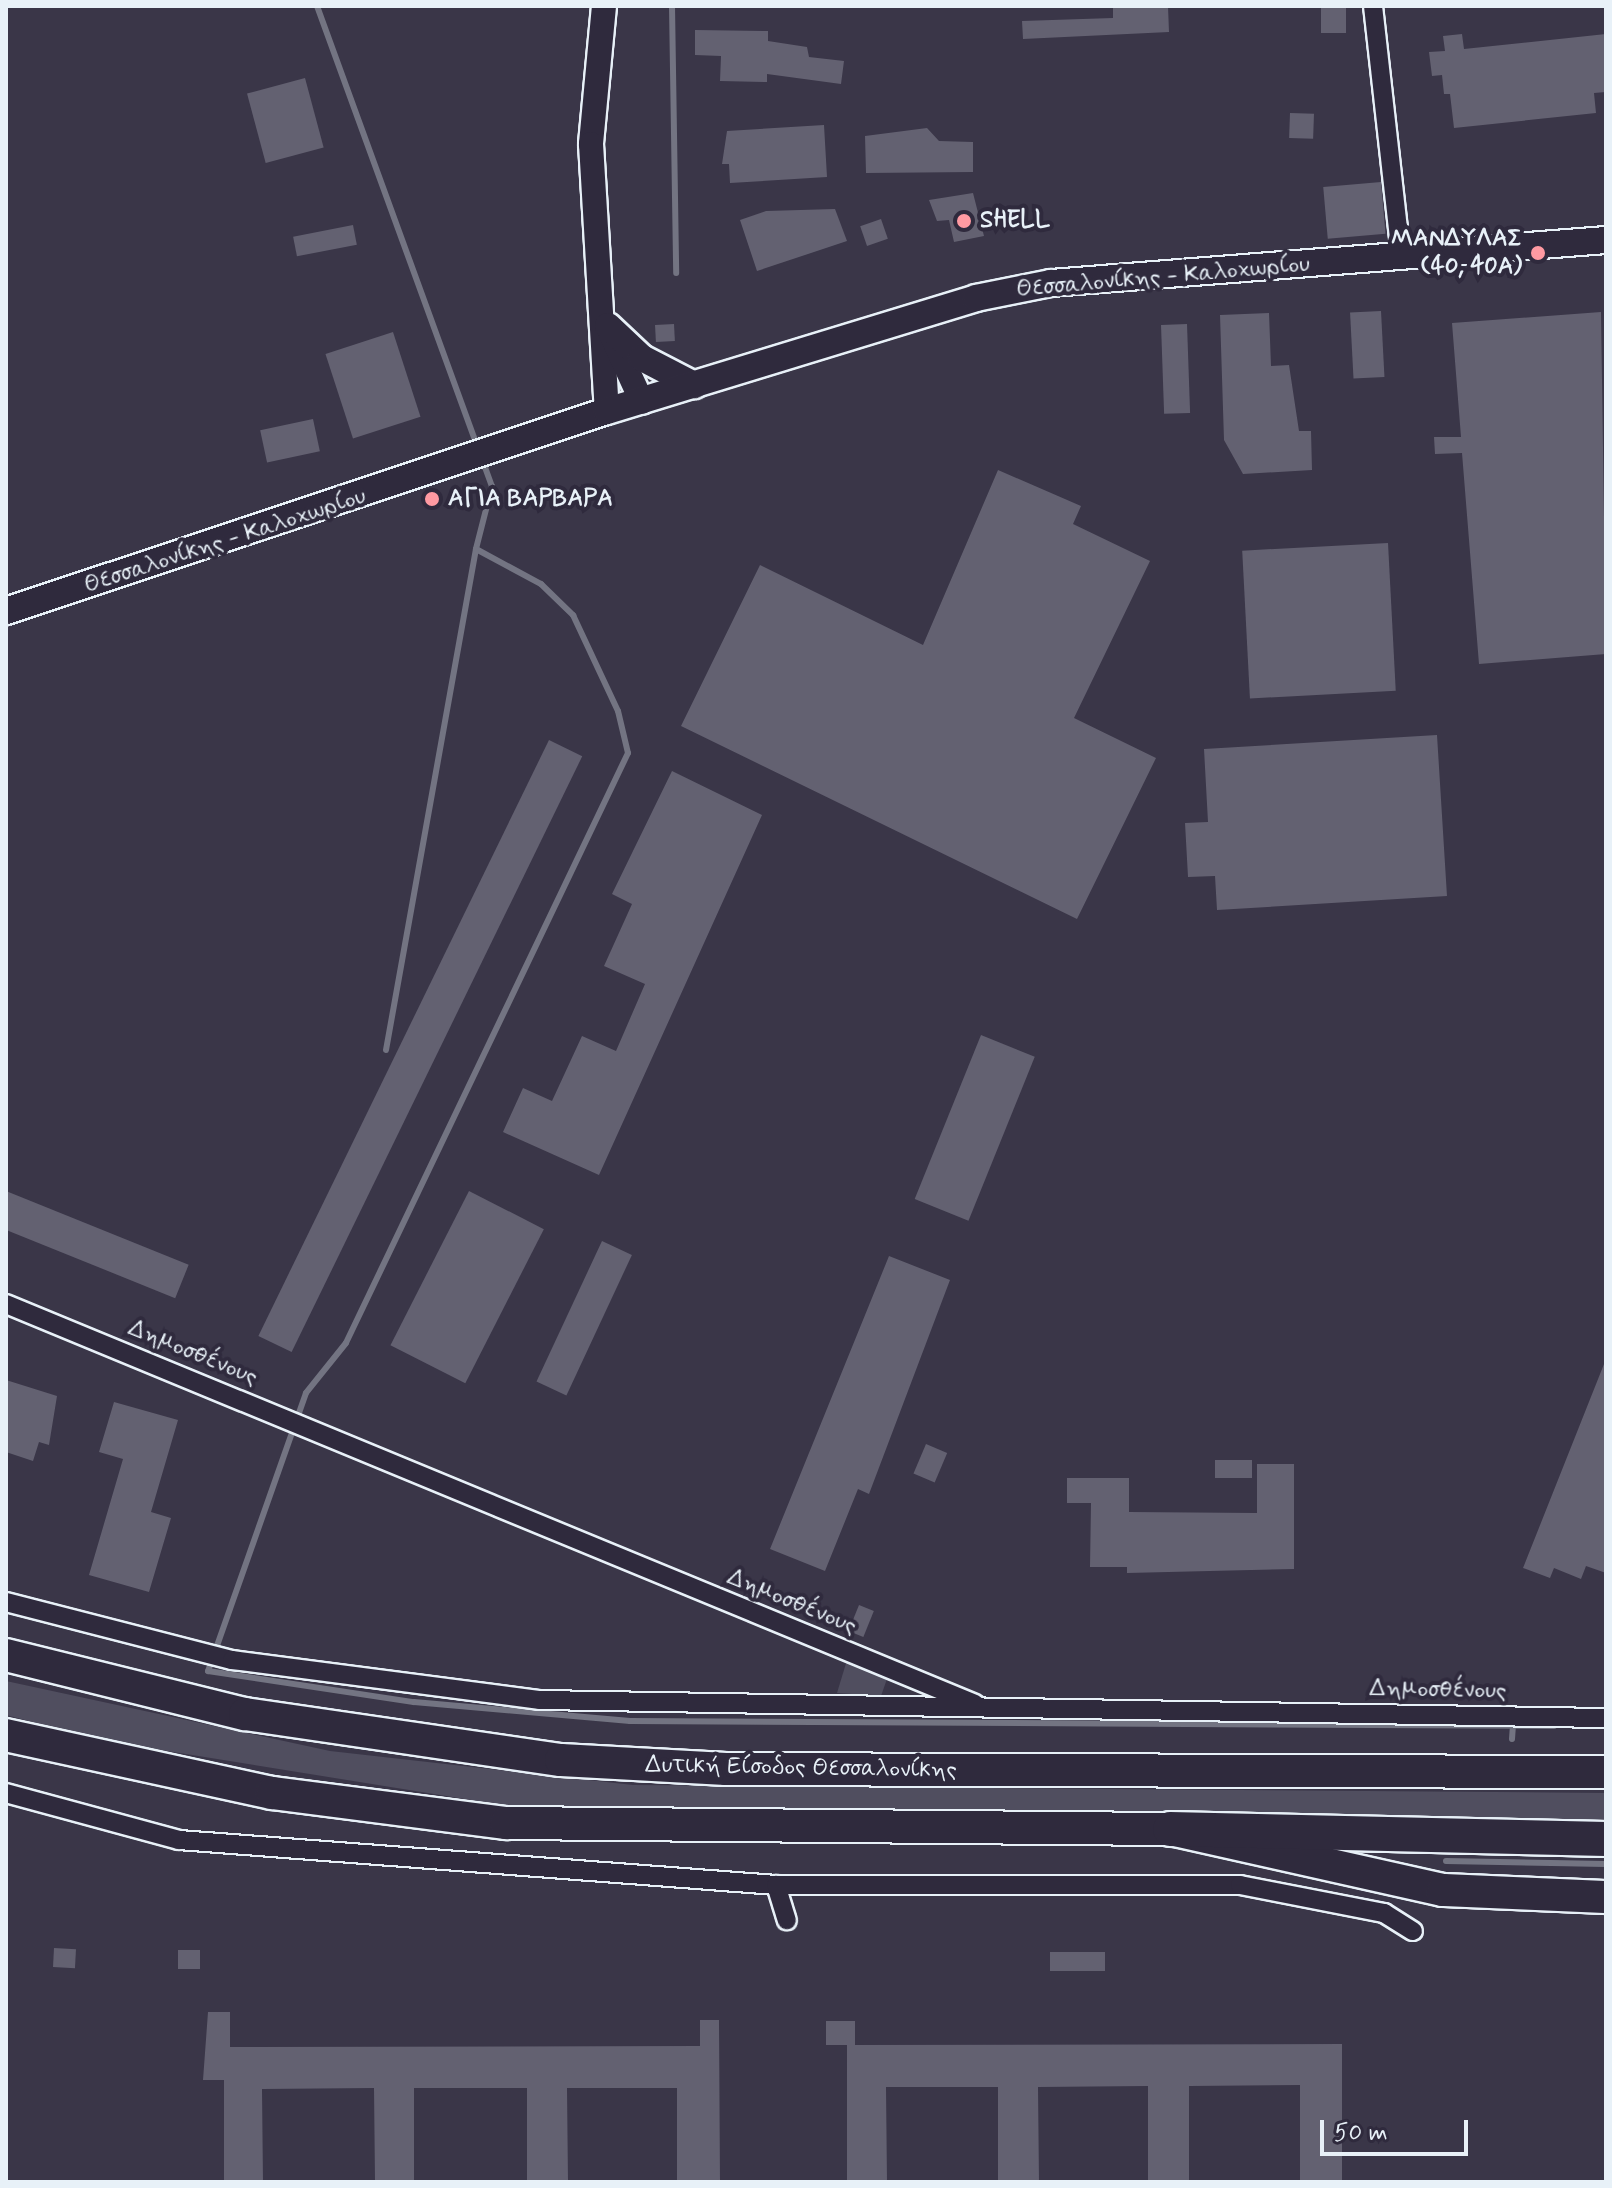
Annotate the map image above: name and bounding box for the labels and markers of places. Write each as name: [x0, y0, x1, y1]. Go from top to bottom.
place label: SHELL: [980, 207, 1050, 235]
marker: SHELL: [955, 212, 973, 230]
place label: ΜΑΝΔΥΛΑΣ (40, 40Α): [1391, 225, 1522, 281]
marker: ΜΑΝΔΥΛΑΣ (40, 40Α): [1529, 244, 1547, 262]
place label: ΑΓΙΑ ΒΑΡΒΑΡΑ: [448, 485, 613, 513]
marker: ΑΓΙΑ ΒΑΡΒΑΡΑ: [423, 490, 441, 508]

